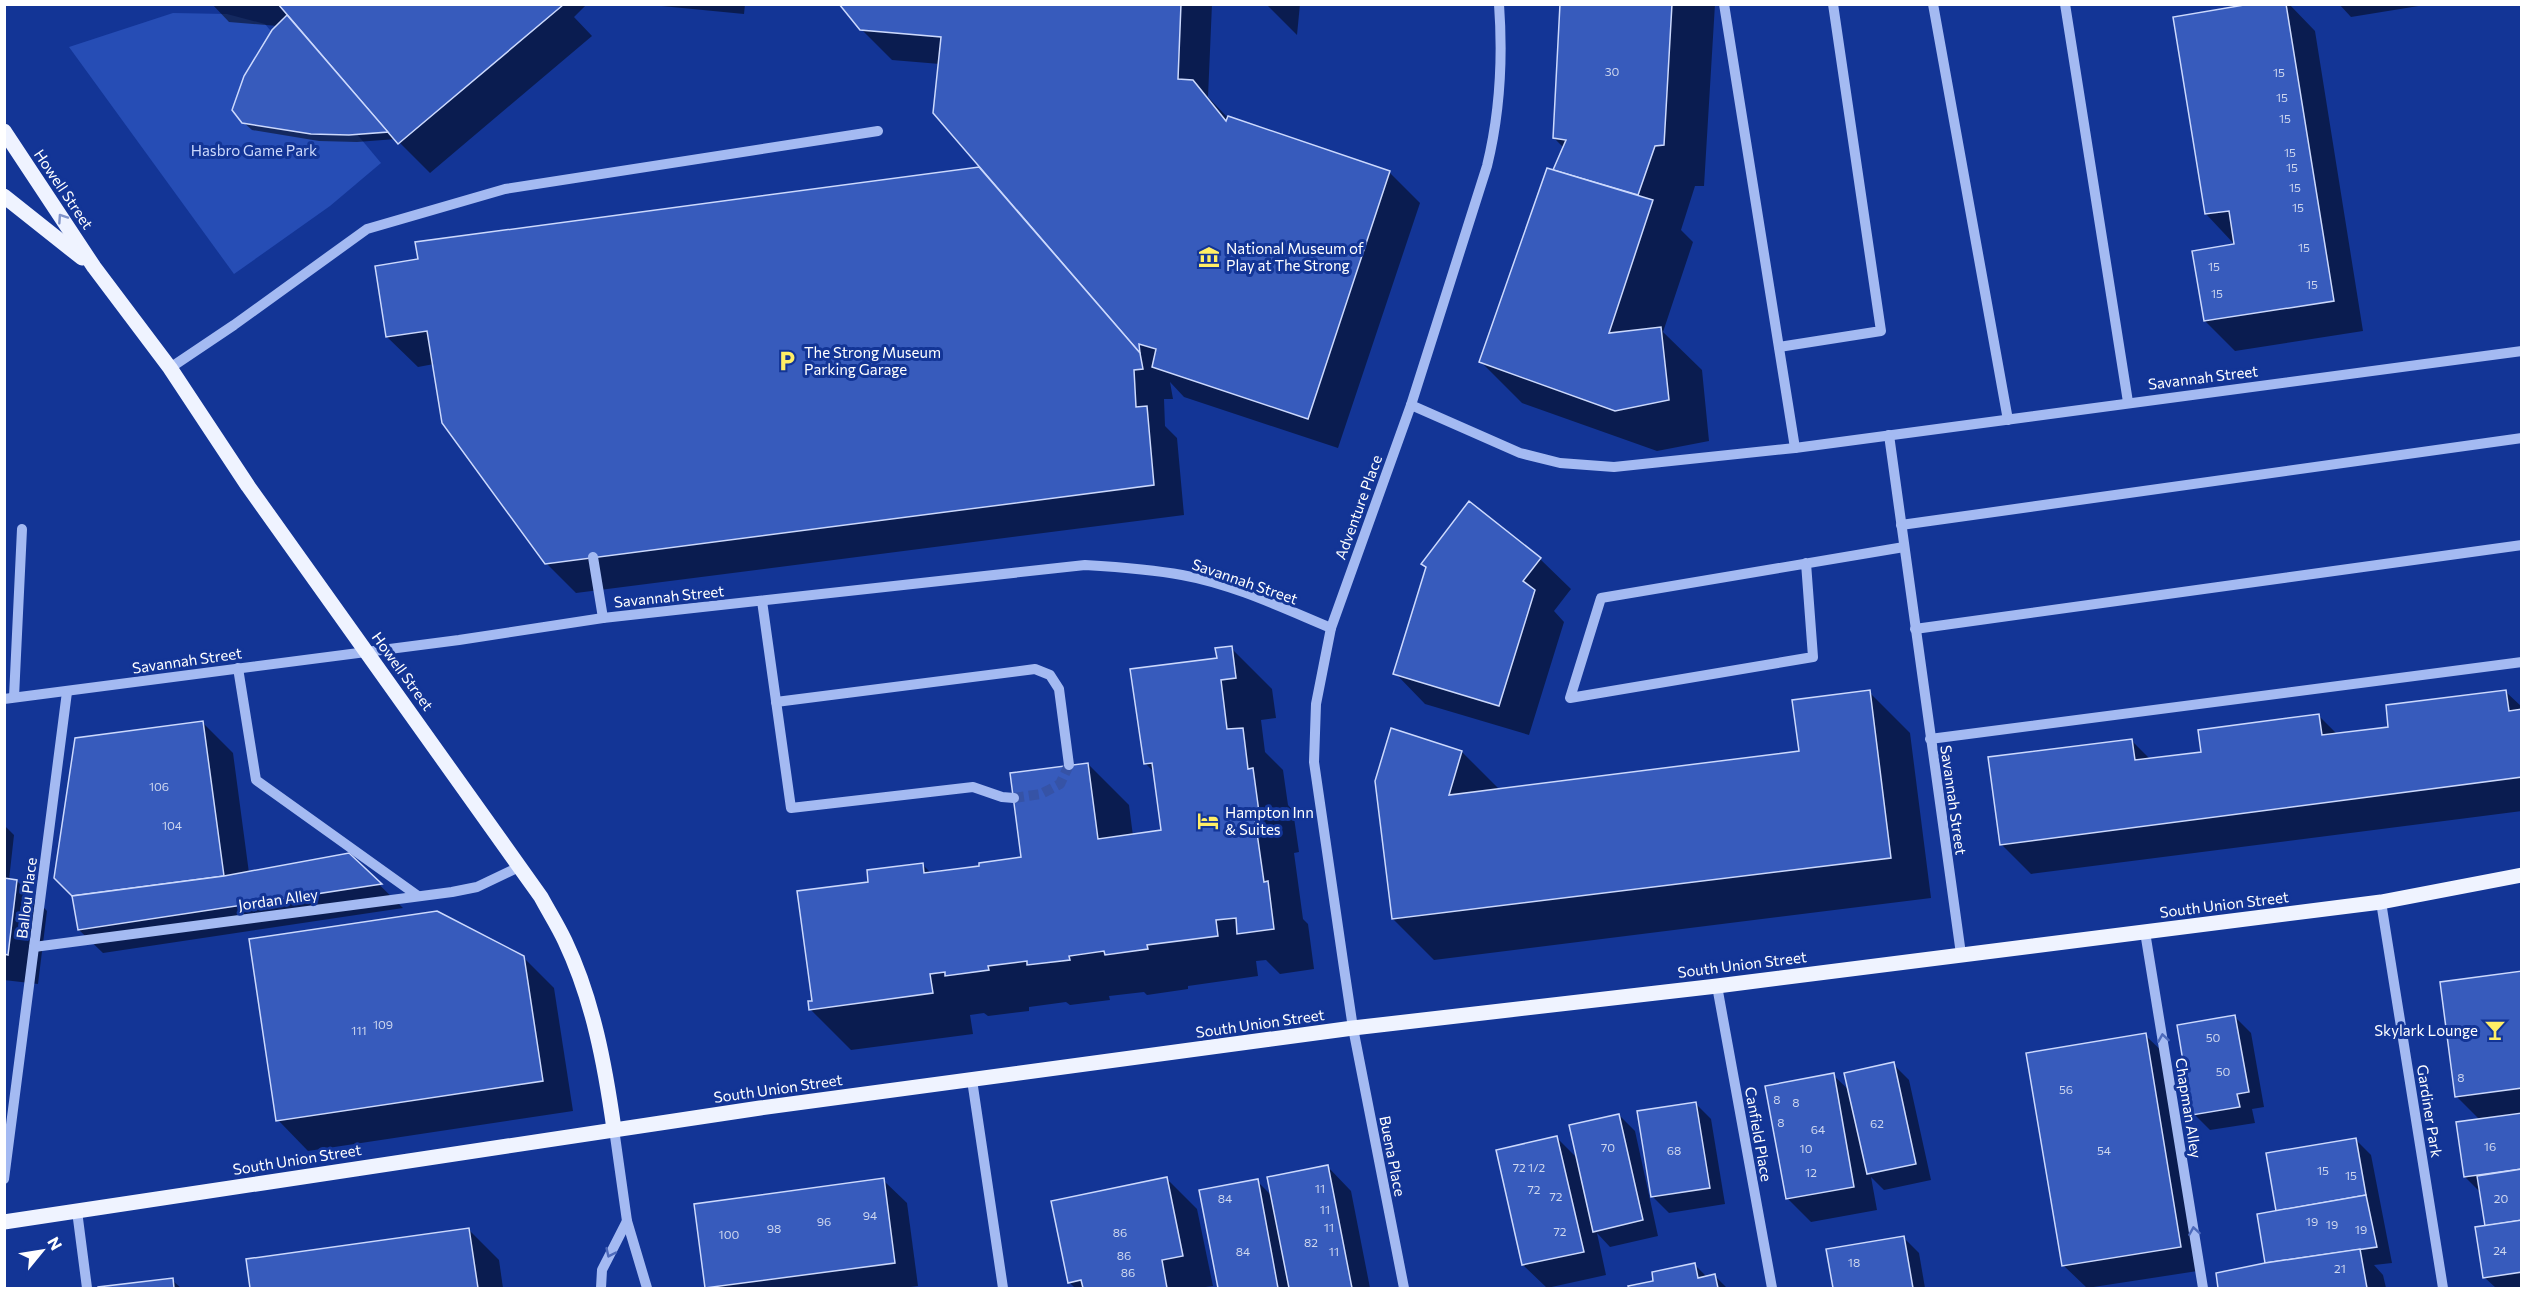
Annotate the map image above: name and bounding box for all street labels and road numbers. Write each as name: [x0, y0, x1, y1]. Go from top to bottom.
street label: Howell Street: [31, 146, 97, 232]
street label: Savannah Street: [2147, 361, 2259, 393]
street label: Adventure Place: [1331, 452, 1385, 562]
street label: Savannah Street: [1190, 554, 1300, 608]
street label: Savannah Street: [613, 581, 725, 611]
street label: Howell Street: [369, 628, 437, 714]
street label: Savannah Street: [131, 643, 243, 677]
street label: Savannah Street: [1937, 744, 1971, 856]
street label: Ballou Place: [12, 856, 40, 940]
street label: Jordan Alley: [237, 884, 319, 914]
street label: South Union Street: [2158, 887, 2290, 921]
street label: South Union Street: [1676, 947, 1808, 981]
street label: South Union Street: [1194, 1005, 1326, 1041]
street label: Chapman Alley: [2172, 1056, 2206, 1160]
street label: Gardiner Park: [2414, 1063, 2446, 1159]
street label: South Union Street: [712, 1070, 844, 1106]
street label: Canfield Place: [1742, 1085, 1776, 1183]
street label: Buena Place: [1376, 1114, 1410, 1198]
street label: South Union Street: [231, 1140, 363, 1178]

